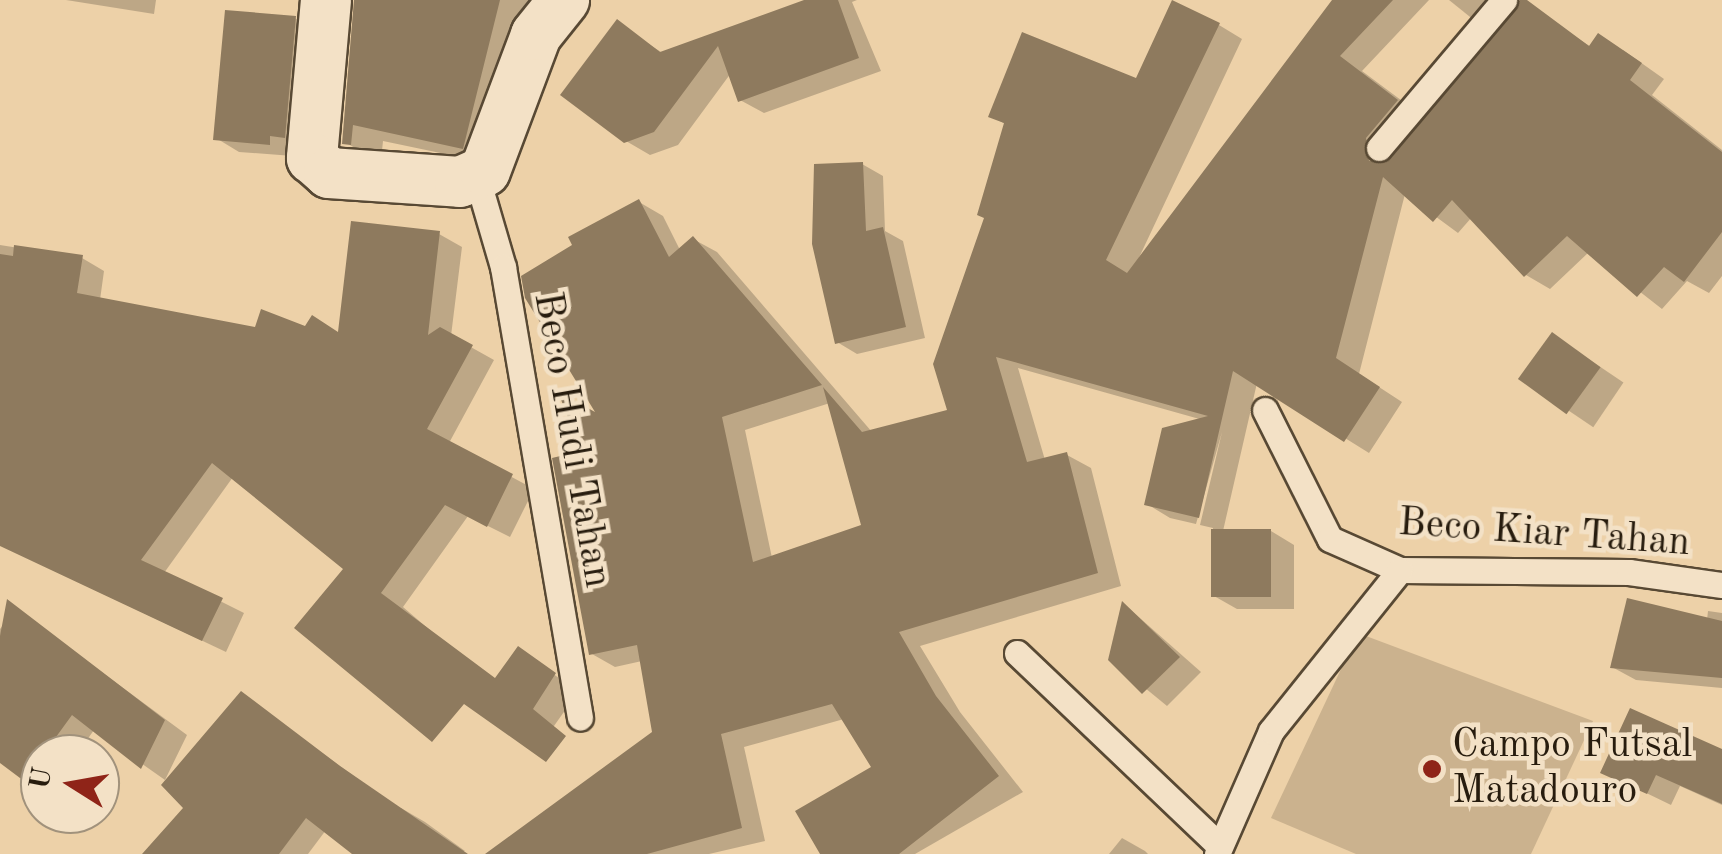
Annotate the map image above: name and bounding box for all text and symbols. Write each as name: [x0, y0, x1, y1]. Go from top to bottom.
street label: Beco Hudi Tahan: [521, 288, 621, 592]
street label: Beco Kiar Tahan: [1397, 500, 1691, 568]
place label: Campo Futsal Matadouro: [1452, 722, 1692, 816]
north arrow: [20, 734, 120, 834]
marker: Campo Futsal Matadouro: [1421, 758, 1443, 780]
text: U: [27, 765, 58, 792]

